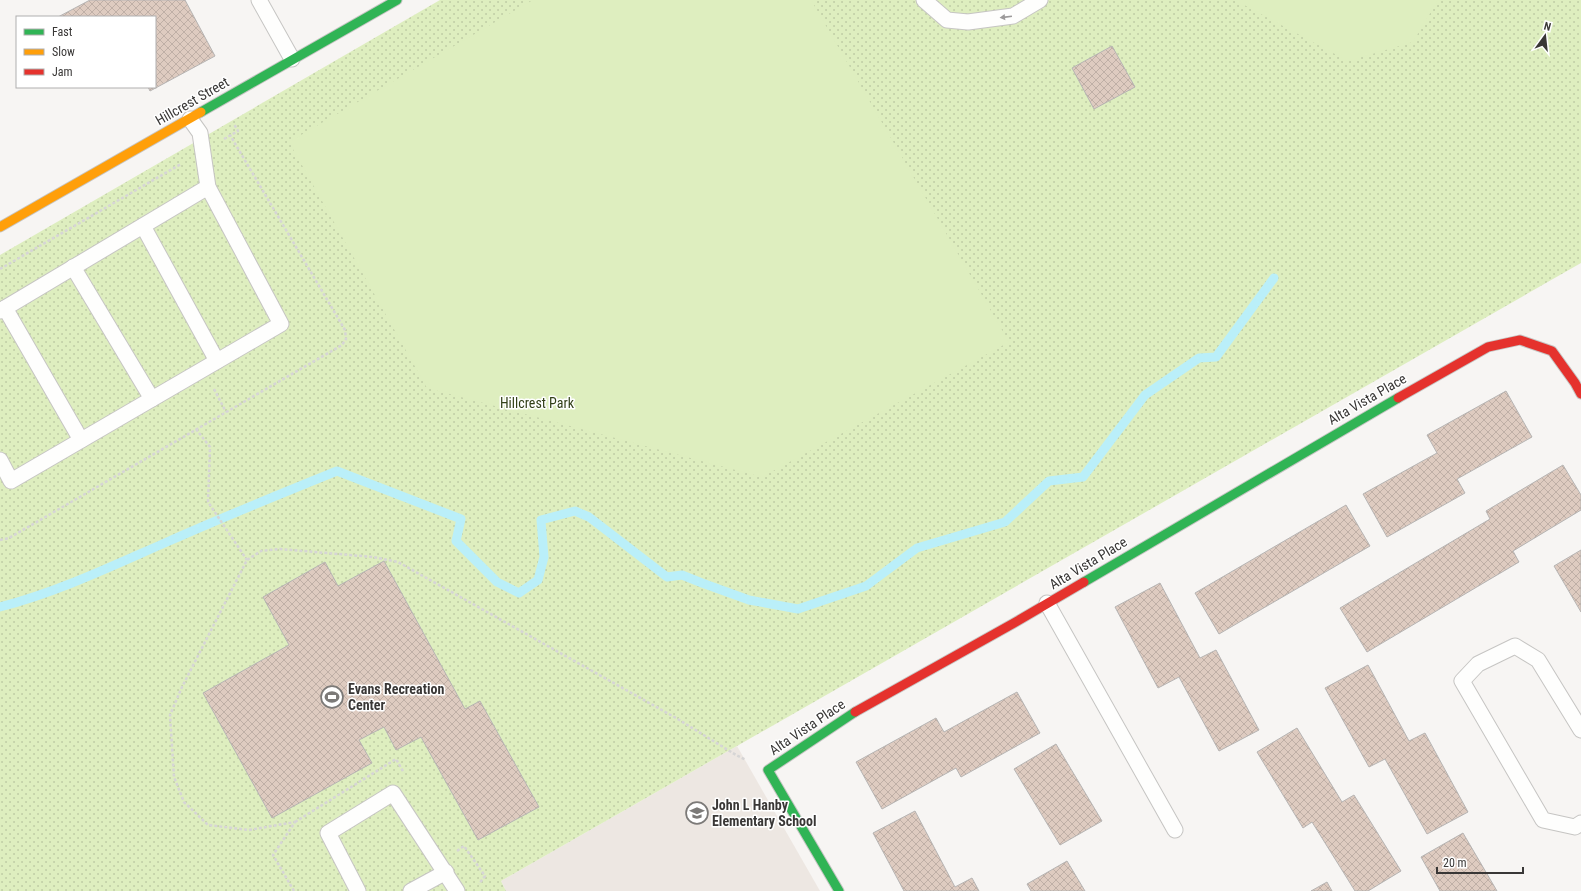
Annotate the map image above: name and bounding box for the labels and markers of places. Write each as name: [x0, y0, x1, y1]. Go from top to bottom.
place label: Evans Recreation Center: [348, 681, 444, 713]
sports icon: Evans Recreation Center: [319, 684, 345, 710]
place label: John L Hanby Elementary School: [712, 797, 817, 829]
school or university icon: John L Hanby Elementary School: [684, 800, 710, 826]

